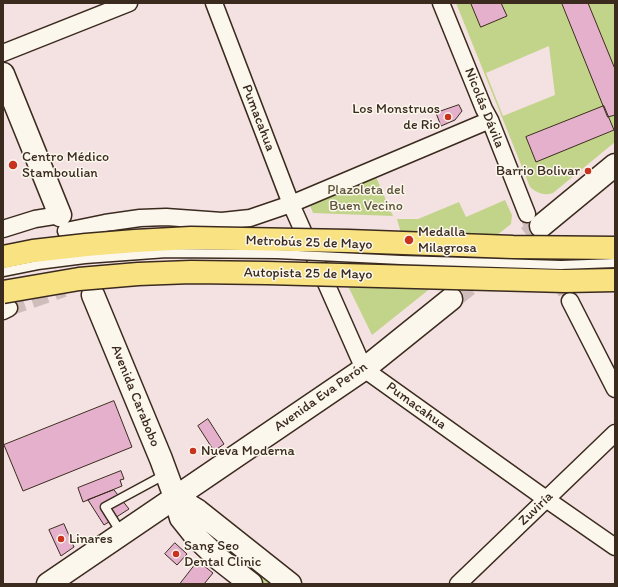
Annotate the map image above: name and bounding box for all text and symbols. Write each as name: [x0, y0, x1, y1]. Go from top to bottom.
street label: Nicolás Dávila: [460, 66, 508, 150]
street label: Pumacahua: [238, 82, 278, 154]
place label: Los Monstruos de Rio: [352, 101, 440, 134]
marker: Los Monstruos de Rio: [443, 112, 453, 122]
place label: Centro Médico Stamboulian: [22, 149, 109, 182]
marker: Centro Médico Stamboulian: [7, 159, 19, 171]
place label: Barrio Bolivar: [496, 163, 580, 179]
marker: Barrio Bolivar: [583, 166, 593, 176]
park label: Plazoleta del Buen Vecino: [327, 182, 405, 214]
place label: Medalla Milagrosa: [418, 224, 477, 256]
street label: Metrobús 25 de Mayo: [245, 232, 373, 254]
marker: Medalla Milagrosa: [403, 234, 415, 246]
street label: Autopista 25 de Mayo: [244, 264, 372, 284]
street label: Avenida Carabobo: [107, 342, 163, 450]
street label: Avenida Eva Perón: [271, 359, 371, 435]
street label: Pumacahua: [383, 379, 449, 433]
place label: Nueva Moderna: [201, 443, 295, 459]
marker: Nueva Moderna: [188, 446, 198, 456]
street label: Zuviría: [515, 488, 557, 530]
place label: Linares: [69, 531, 113, 547]
marker: Linares: [56, 534, 66, 544]
place label: Sang Seo Dental Clinic: [184, 538, 261, 570]
marker: Sang Seo Dental Clinic: [171, 549, 181, 559]

